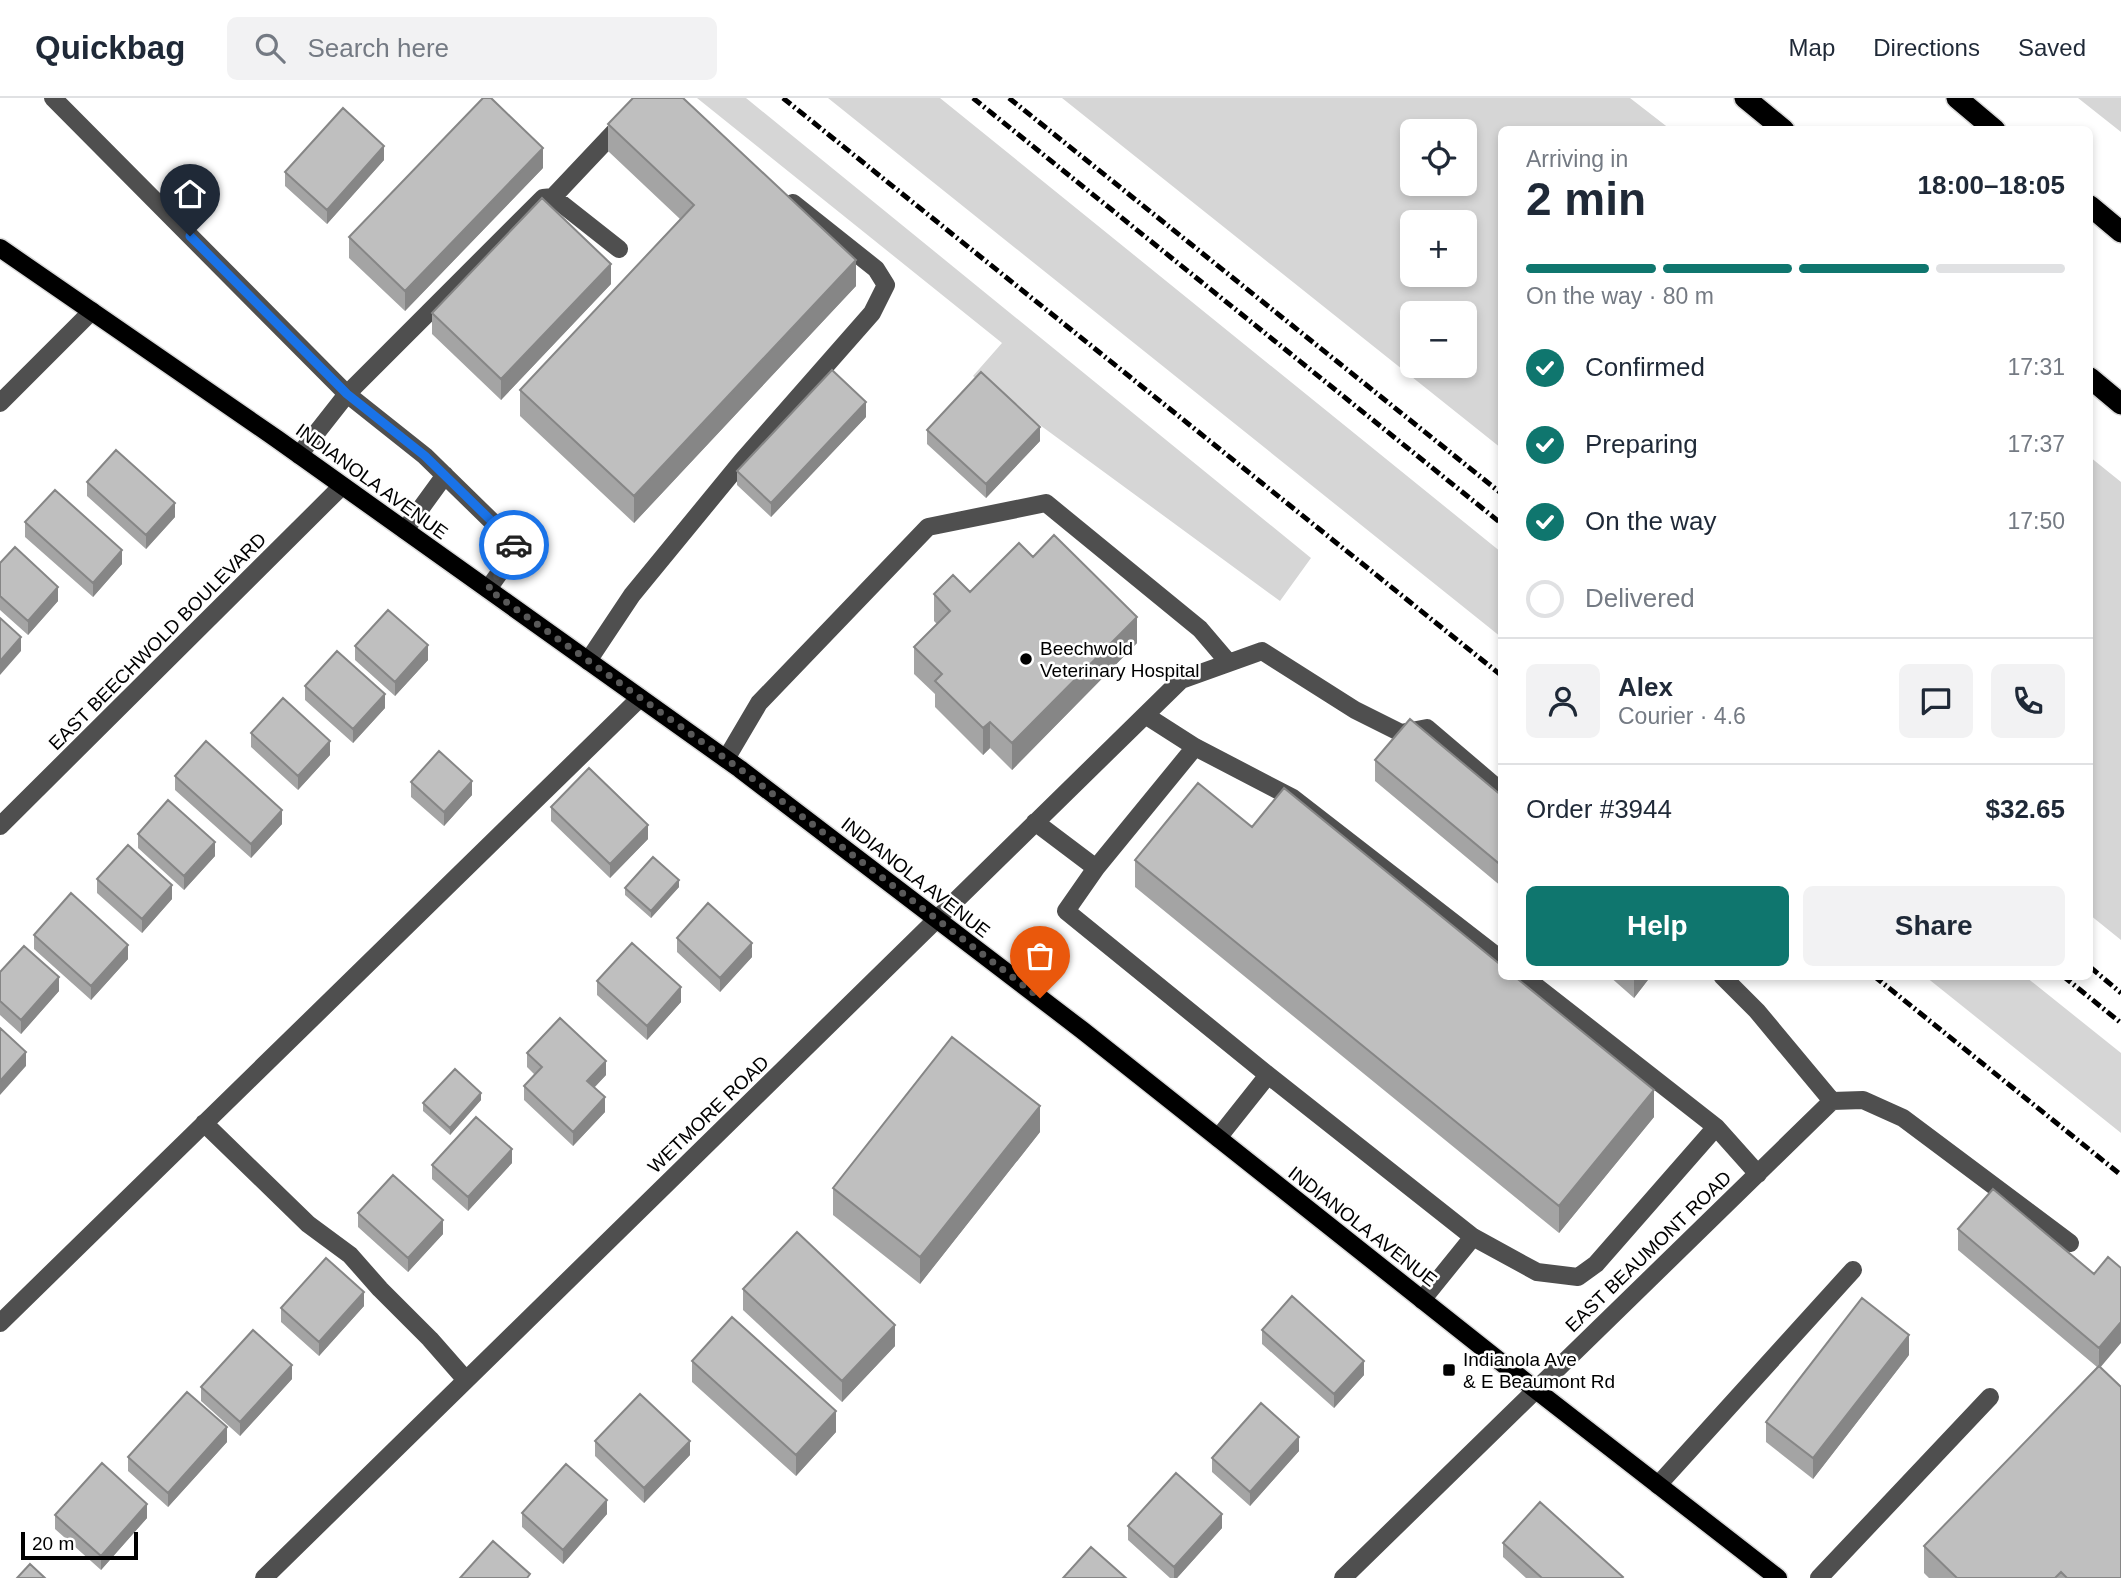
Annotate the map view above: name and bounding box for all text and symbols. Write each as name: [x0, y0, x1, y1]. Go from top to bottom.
search box: [227, 17, 717, 80]
text: Quickbag: [35, 29, 185, 66]
icon: search: [251, 29, 289, 67]
text: Search here: [307, 33, 449, 63]
text: Map: [1789, 34, 1835, 61]
text: Directions: [1873, 34, 1980, 61]
text: Saved: [2018, 34, 2086, 61]
map controls: [1400, 119, 1477, 378]
button: locate: [1400, 119, 1477, 196]
text: Arriving in: [1526, 146, 1628, 172]
pin: [160, 164, 220, 236]
text: 18:00–18:05: [1918, 170, 2065, 200]
text: 2 min: [1526, 173, 1646, 225]
icon: home: [171, 175, 209, 213]
button: +: [1400, 210, 1477, 287]
text: On the way · 80 m: [1526, 283, 1714, 309]
button: −: [1400, 301, 1477, 378]
icon: check: [1526, 349, 1564, 387]
text: Confirmed: [1585, 352, 1705, 382]
text: 17:31: [2007, 354, 2065, 380]
street label: INDIANOLA AVENUE: [292, 419, 452, 543]
icon: check: [1526, 426, 1564, 464]
text: Preparing: [1585, 429, 1698, 459]
text: 17:37: [2007, 431, 2065, 457]
icon: check: [1526, 503, 1564, 541]
text: On the way: [1585, 506, 1717, 536]
text: 17:50: [2007, 508, 2065, 534]
courier: [479, 510, 549, 580]
icon: car: [495, 526, 533, 564]
street label: EAST BEECHWOLD BOULEVARD: [45, 529, 270, 754]
text: Delivered: [1585, 583, 1695, 613]
place label: Beechwold Veterinary Hospital: [1040, 638, 1199, 681]
marker: Beechwold Veterinary Hospital: [1018, 651, 1034, 667]
button: person: [1526, 664, 1600, 738]
button: chat: [1899, 664, 1973, 738]
button: phone: [1991, 664, 2065, 738]
text: Alex: [1618, 672, 1673, 702]
text: Courier · 4.6: [1618, 703, 1746, 729]
text: Order #3944: [1526, 794, 1672, 824]
text: $32.65: [1985, 794, 2065, 824]
street label: INDIANOLA AVENUE: [837, 813, 994, 942]
button: Help: [1526, 886, 1789, 966]
button: Share: [1803, 886, 2065, 966]
pin: [1010, 926, 1070, 998]
icon: bag: [1021, 937, 1059, 975]
street label: WETMORE ROAD: [644, 1051, 773, 1177]
street label: INDIANOLA AVENUE: [1284, 1162, 1441, 1291]
street label: EAST BEAUMONT ROAD: [1561, 1167, 1736, 1336]
place label: Indianola Ave & E Beaumont Rd: [1463, 1349, 1615, 1392]
marker: Indianola Ave & E Beaumont Rd: [1441, 1362, 1457, 1378]
scale bar: [21, 1529, 138, 1561]
text: 20 m: [32, 1533, 74, 1554]

